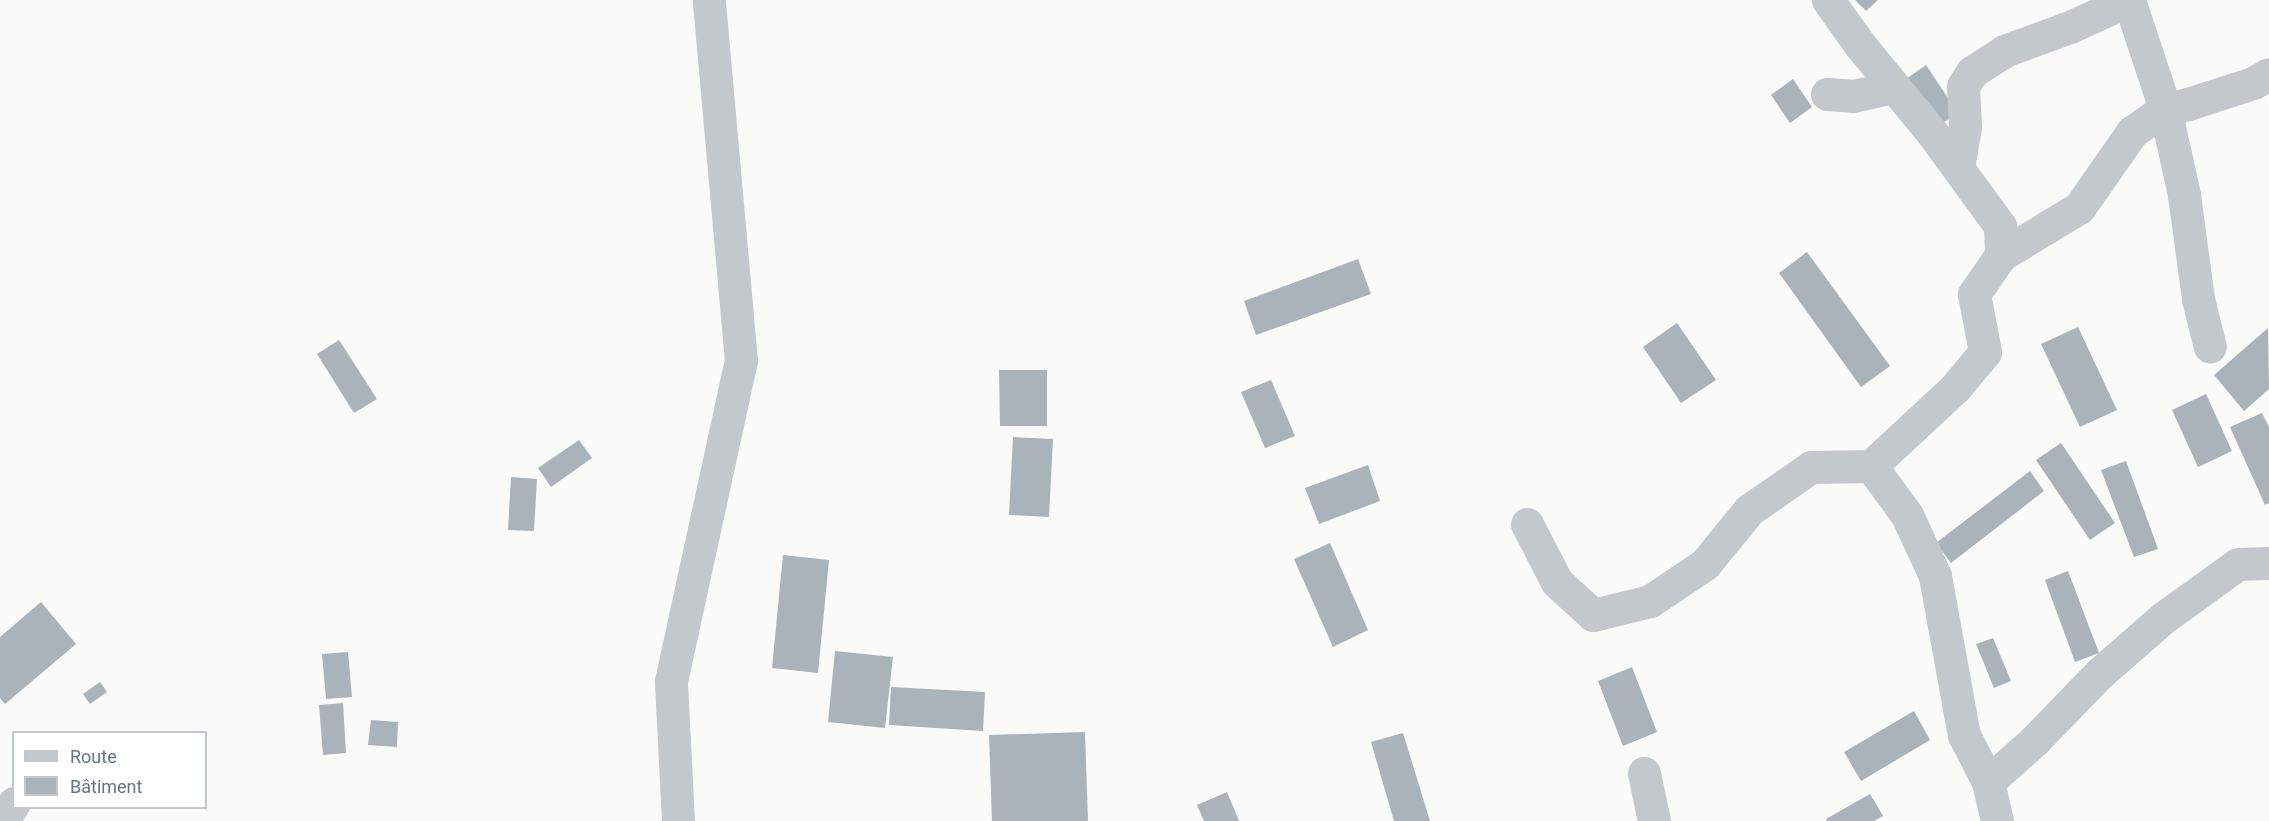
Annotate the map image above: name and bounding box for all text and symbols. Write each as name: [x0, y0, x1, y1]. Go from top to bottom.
legend: [12, 731, 207, 809]
text: Route: [70, 746, 117, 767]
text: Bâtiment: [70, 776, 142, 797]

